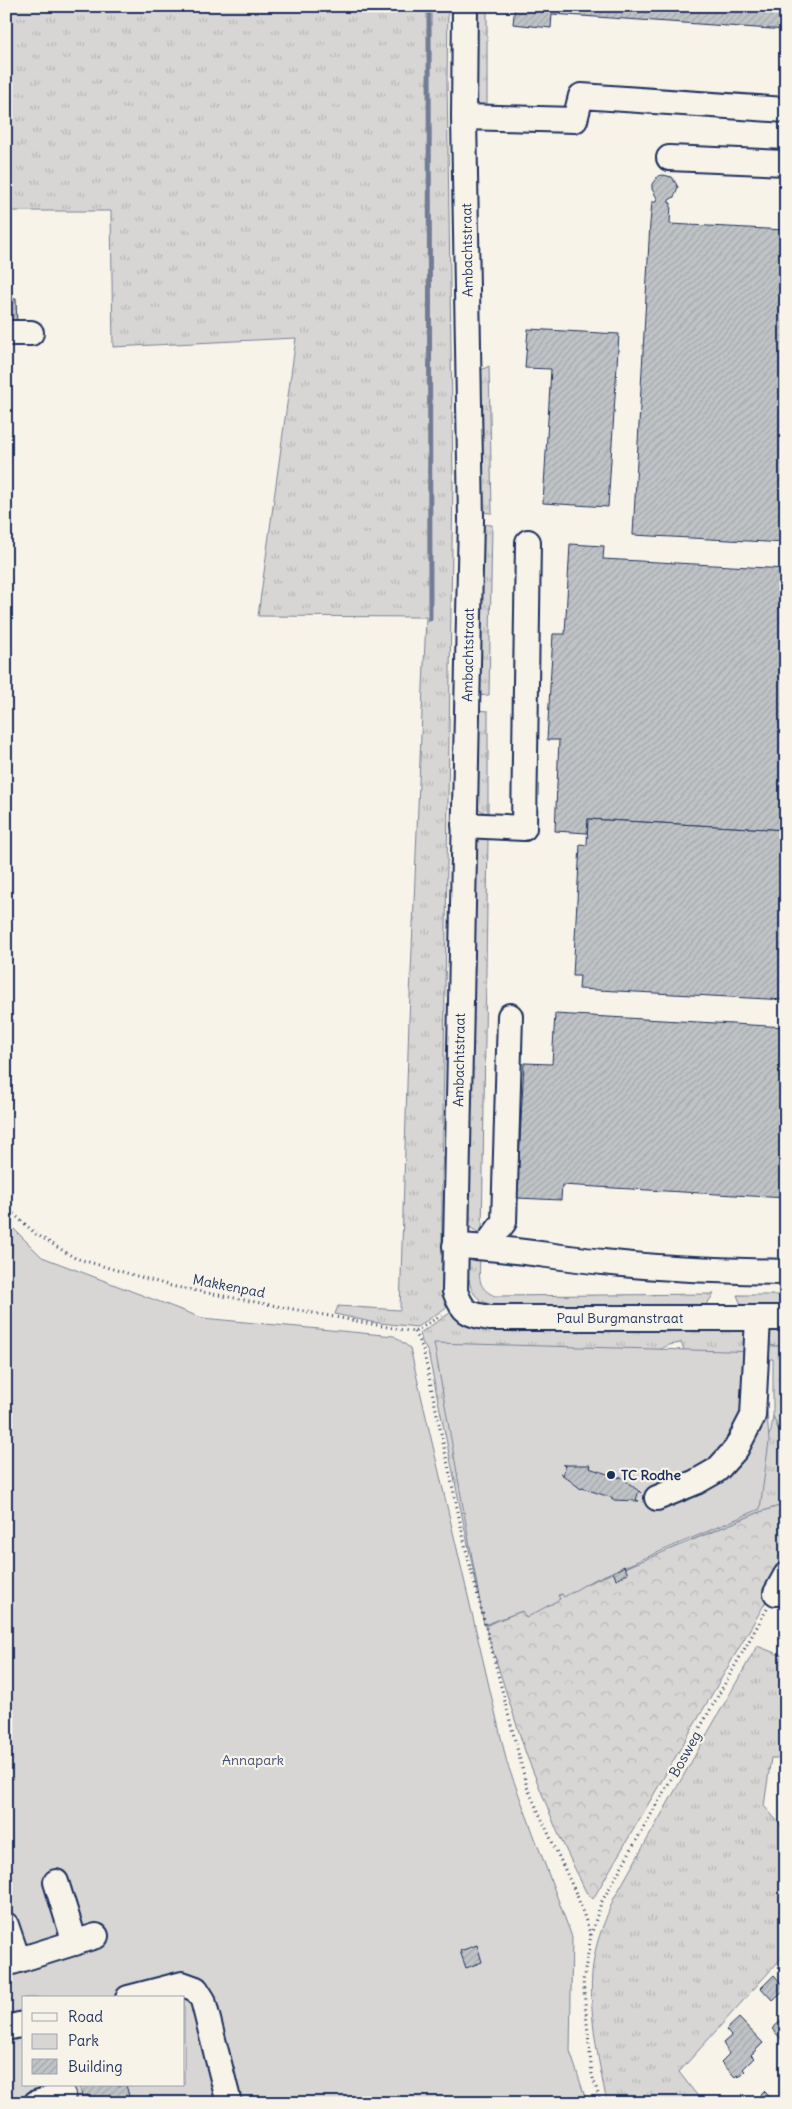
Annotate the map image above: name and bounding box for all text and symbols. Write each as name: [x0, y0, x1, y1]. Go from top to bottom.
street label: Ambachtstraat: [457, 203, 477, 297]
street label: Ambachtstraat: [458, 608, 478, 702]
street label: Ambachtstraat: [449, 1013, 469, 1107]
street label: Makkenpad: [191, 1270, 267, 1302]
street label: Paul Burgmanstraat: [556, 1309, 684, 1327]
place label: TC Rodhe: [621, 1466, 681, 1484]
marker: TC Rodhe: [605, 1469, 617, 1481]
street label: Bosweg: [665, 1728, 705, 1780]
park label: Annapark: [222, 1751, 284, 1769]
legend: [22, 1996, 185, 2086]
text: Road: [68, 2007, 103, 2026]
text: Park: [68, 2031, 99, 2050]
text: Building: [68, 2057, 123, 2076]

